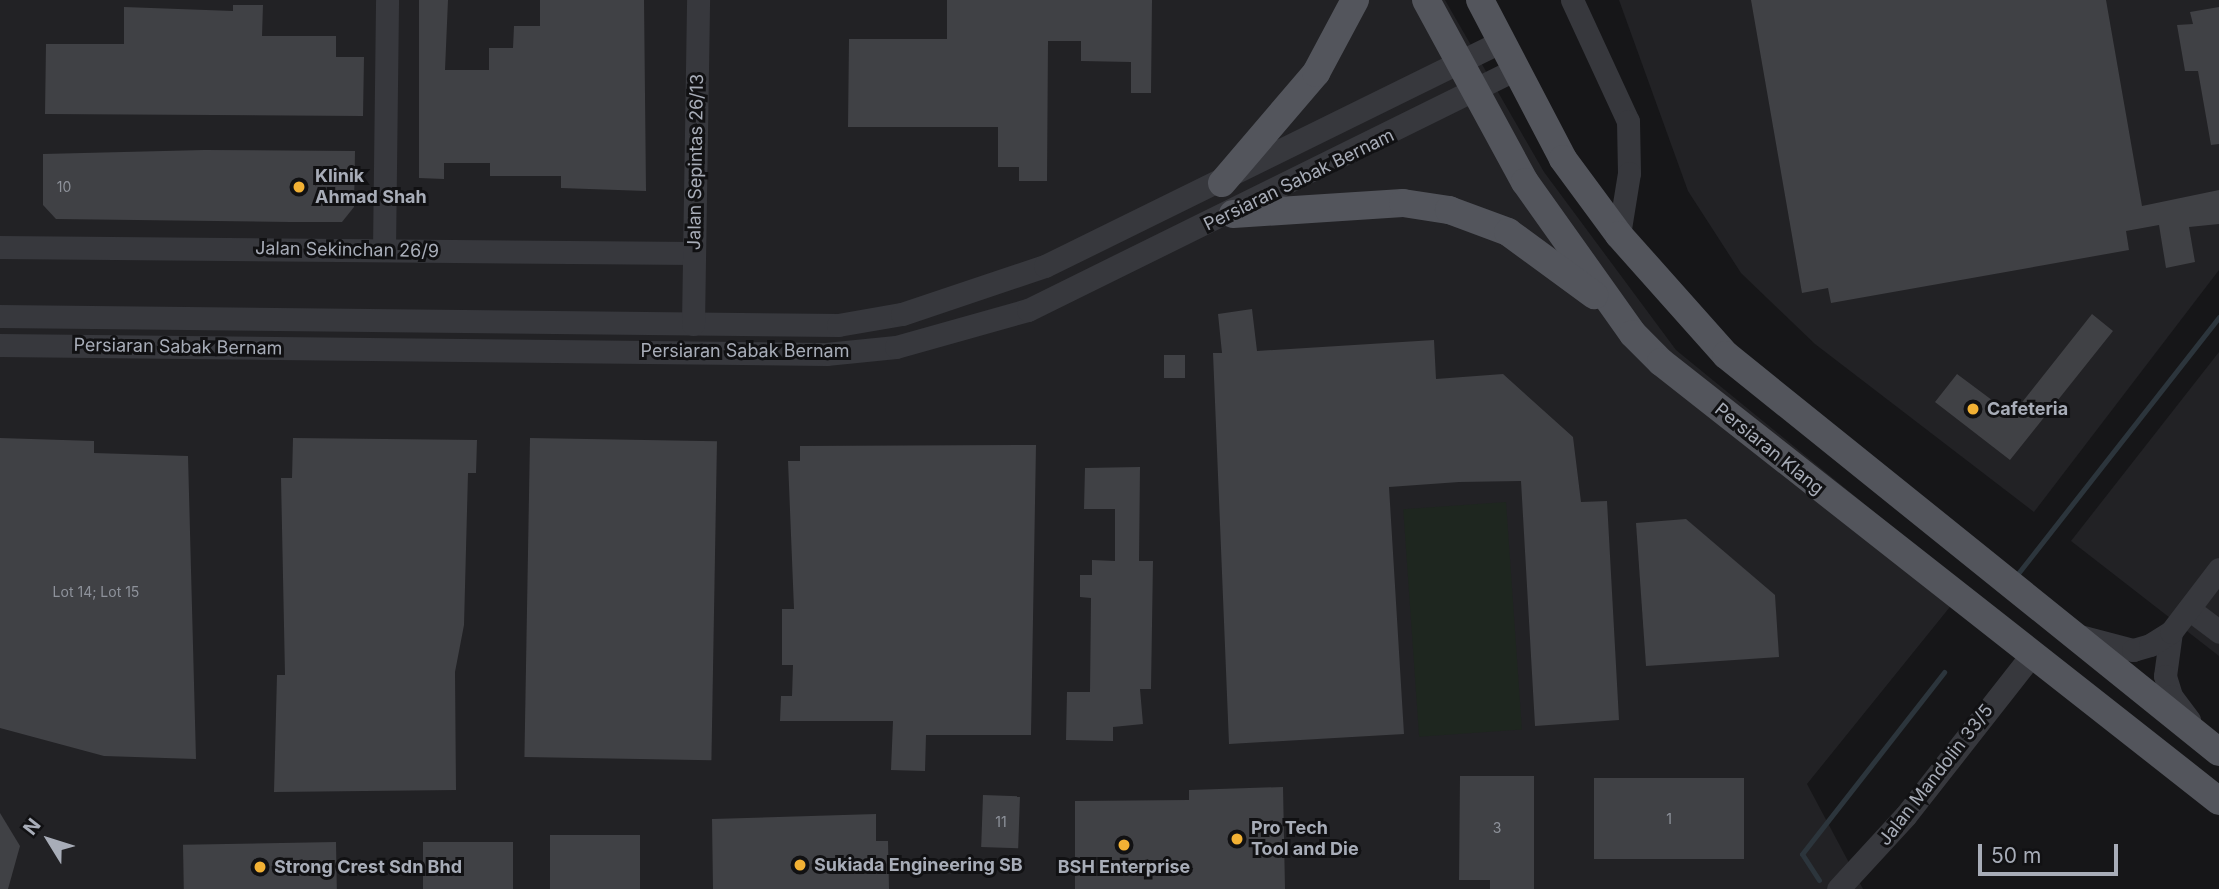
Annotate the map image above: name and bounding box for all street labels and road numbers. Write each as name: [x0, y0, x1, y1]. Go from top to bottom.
street label: Jalan Sepintas 26/13: [684, 74, 708, 250]
street label: Persiaran Sabak Bernam: [1200, 124, 1398, 236]
street label: Jalan Sekinchan 26/9: [255, 238, 439, 262]
street label: Persiaran Sabak Bernam: [73, 334, 283, 360]
street label: Persiaran Sabak Bernam: [641, 340, 849, 362]
street label: Persiaran Klang: [1710, 399, 1828, 499]
street label: Jalan Mandolin 33/5: [1874, 700, 1998, 850]

